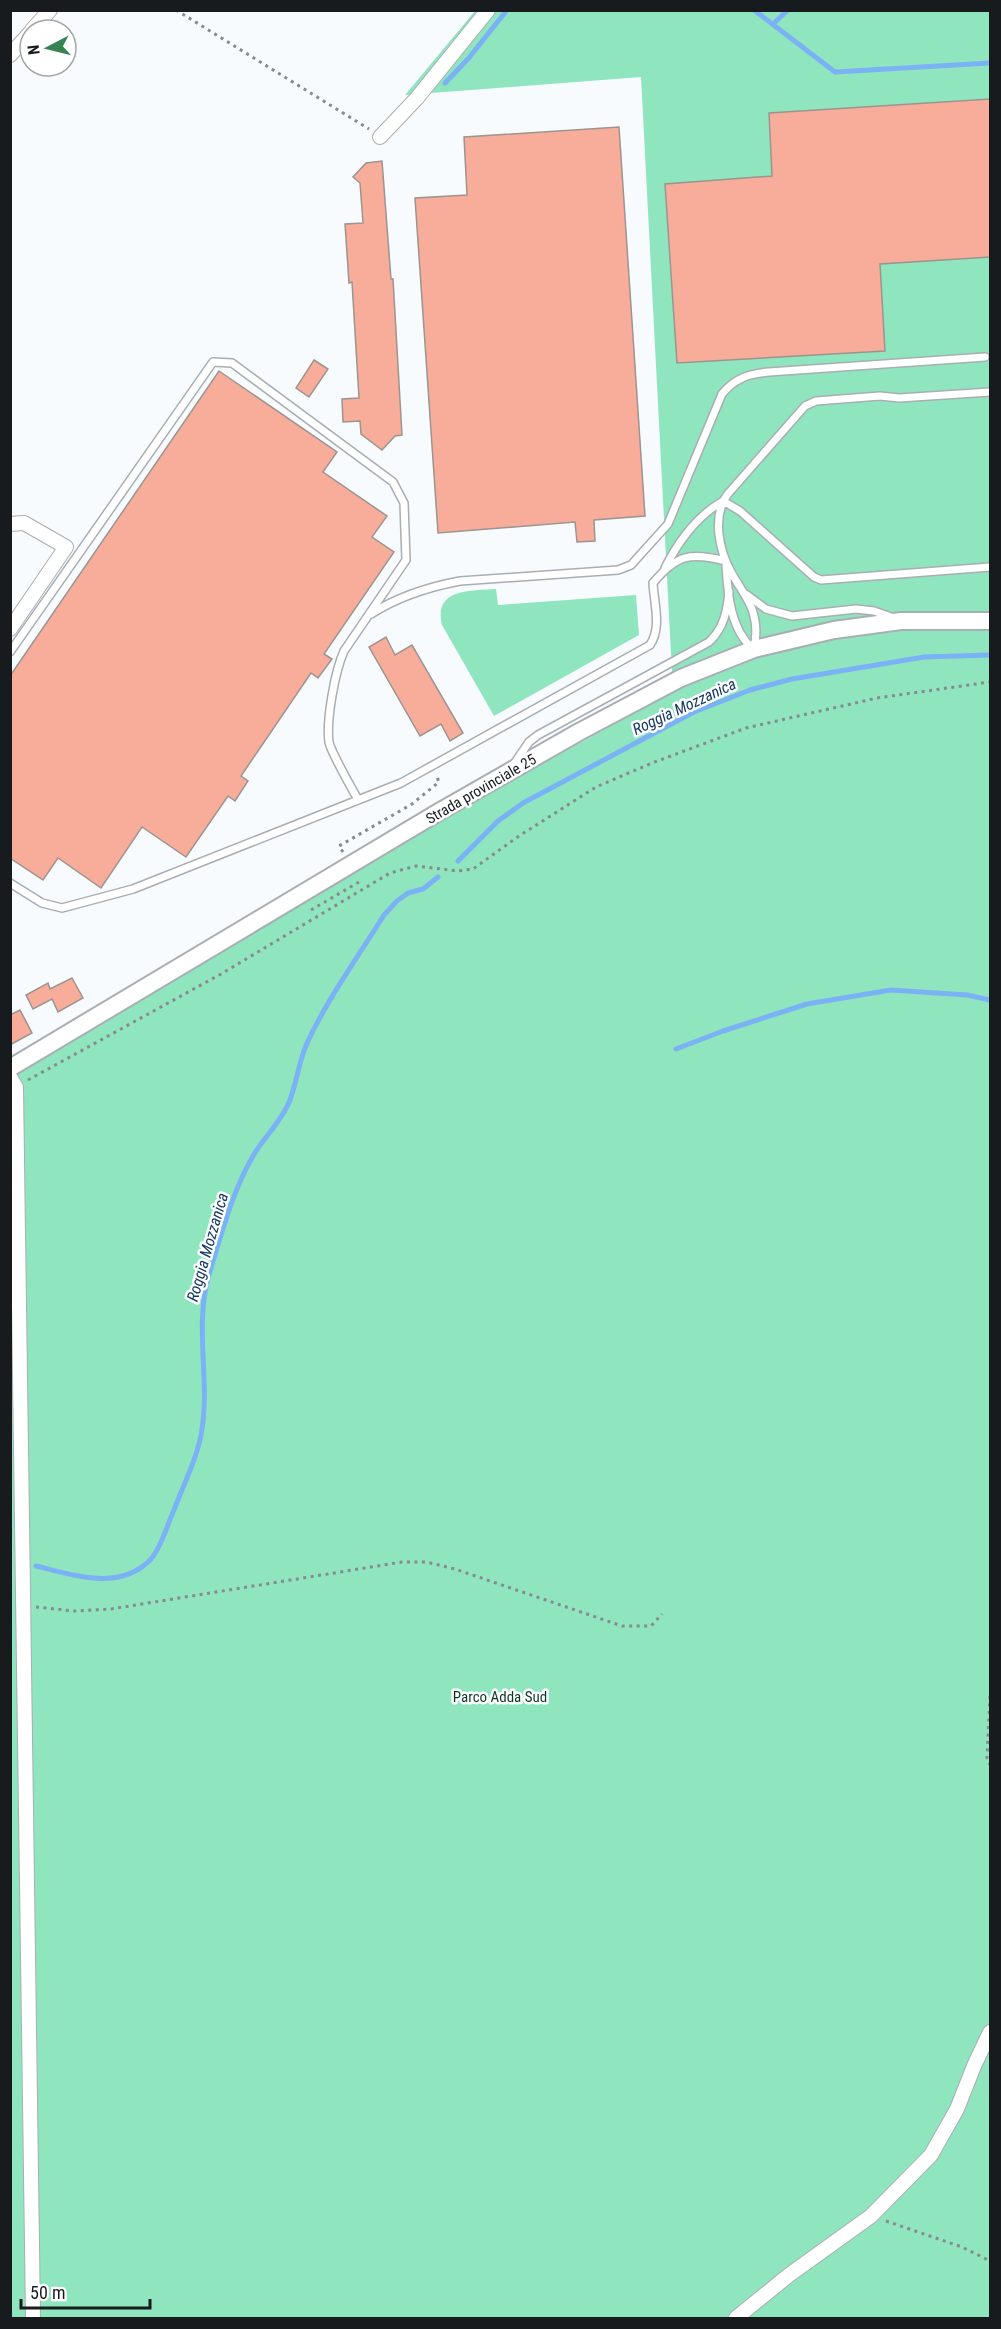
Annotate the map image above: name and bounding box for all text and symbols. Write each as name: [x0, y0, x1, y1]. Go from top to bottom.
north arrow: [18, 18, 78, 78]
text: N: [24, 44, 44, 56]
water label: Roggia Mozzanica: [629, 674, 739, 739]
street label: Strada provinciale 25: [423, 750, 539, 828]
water label: Roggia Mozzanica: [183, 1191, 232, 1304]
park label: Parco Adda Sud: [453, 1688, 547, 1706]
scale bar: [21, 2272, 150, 2310]
text: 50 m: [30, 2282, 65, 2303]

